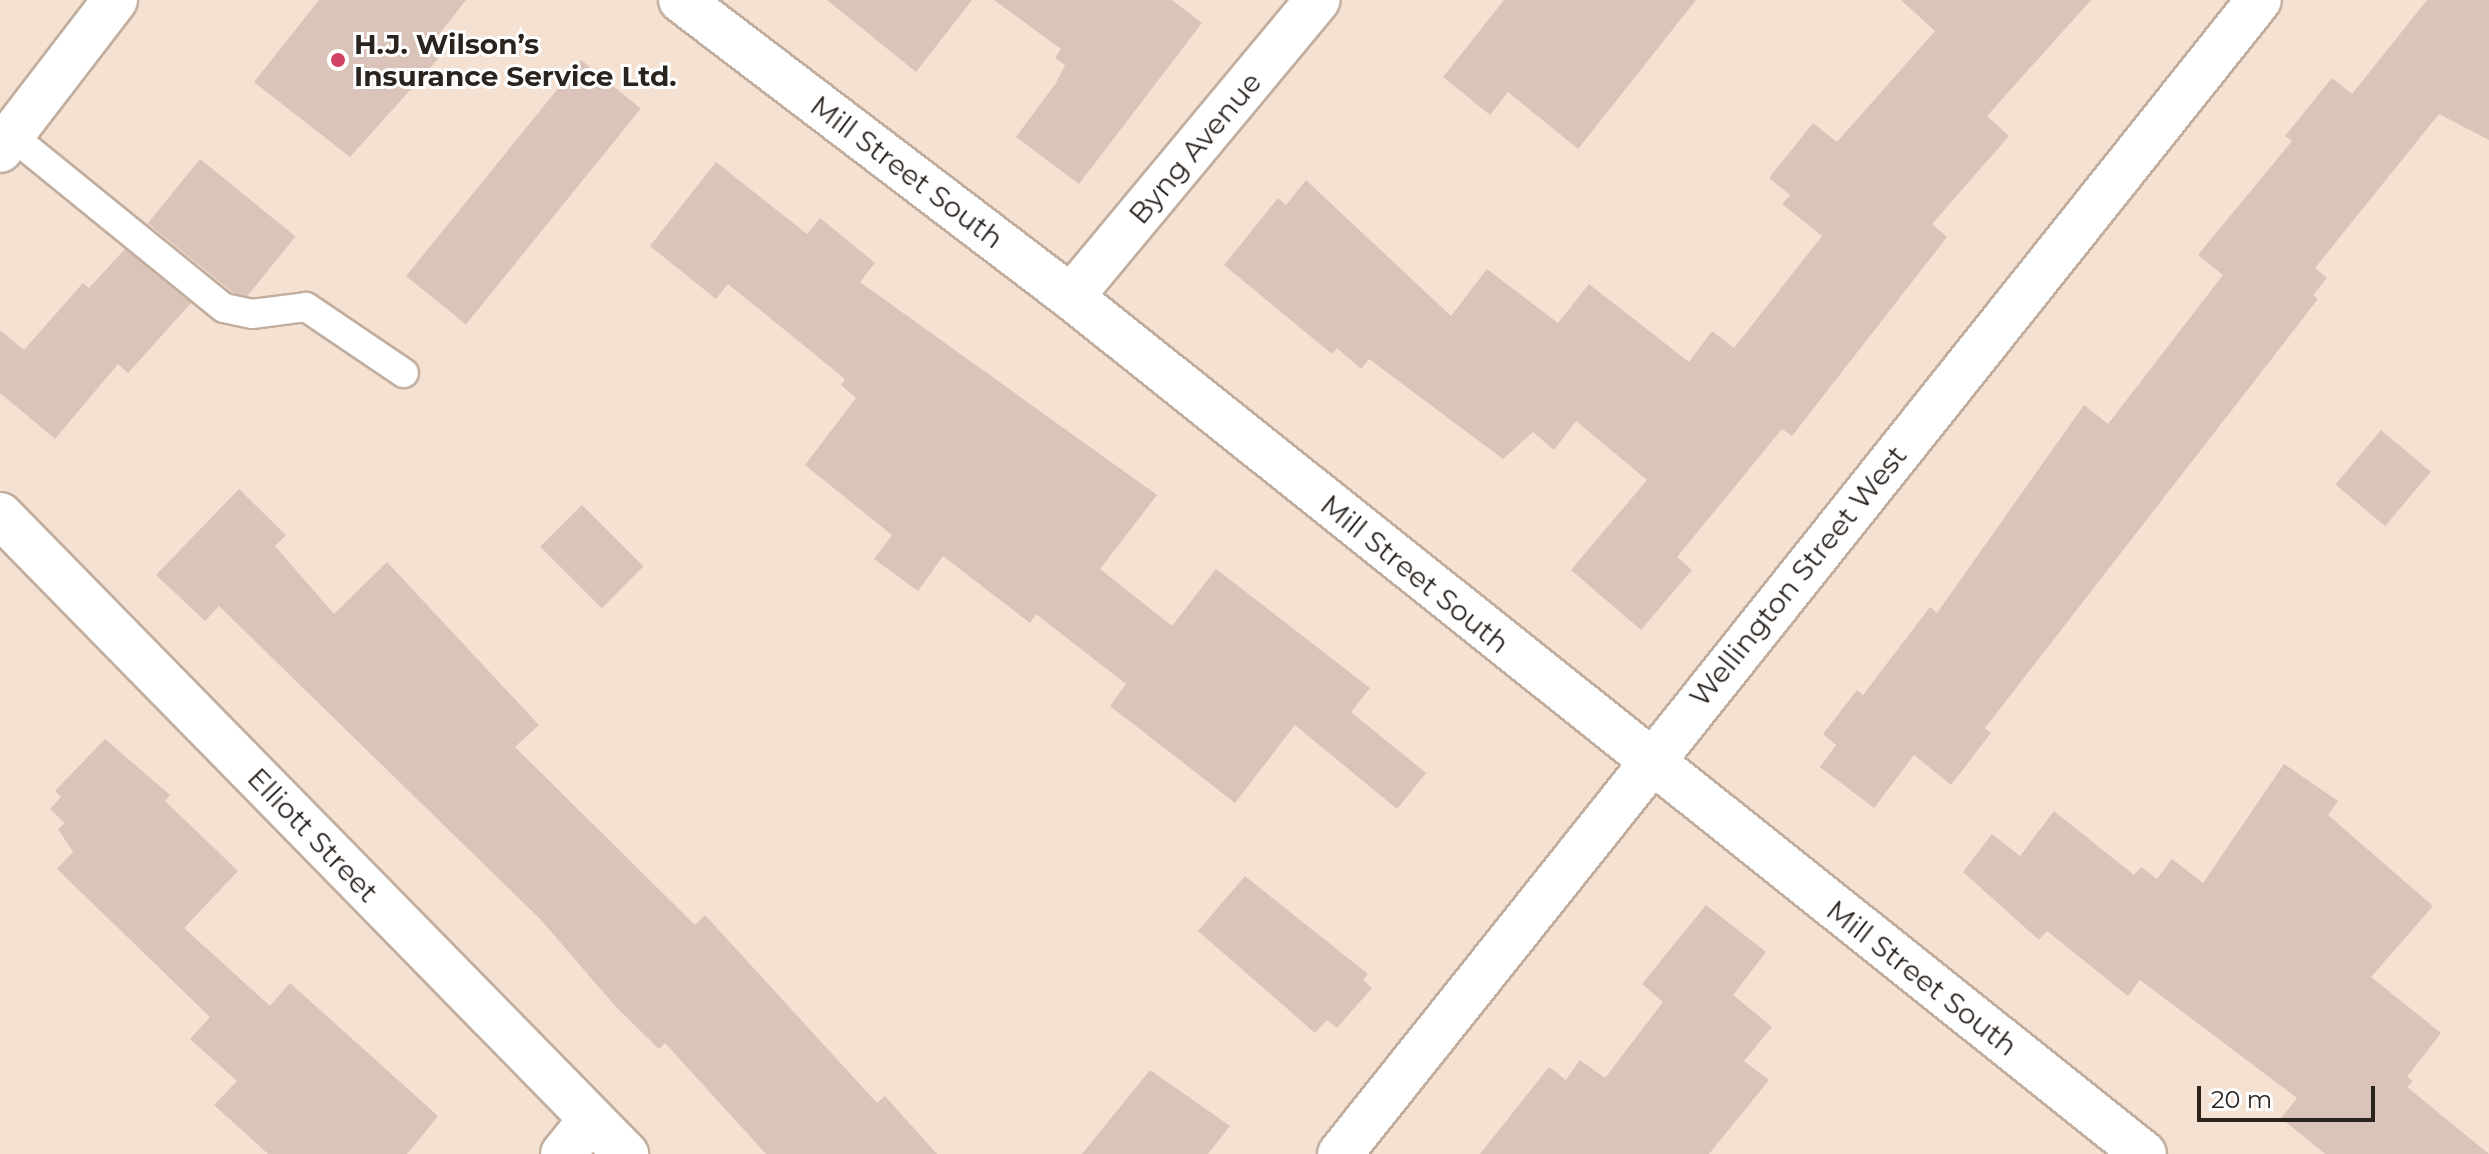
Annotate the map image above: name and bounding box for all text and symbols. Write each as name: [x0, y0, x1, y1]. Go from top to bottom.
place label: H.J. Wilson’s Insurance Service Ltd.: [354, 27, 677, 93]
marker: H.J. Wilson’s Insurance Service Ltd.: [329, 51, 347, 69]
street label: Byng Avenue: [1122, 65, 1268, 231]
street label: Mill Street South: [804, 89, 1010, 255]
street label: Wellington Street West: [1683, 439, 1913, 713]
street label: Mill Street South: [1314, 488, 1516, 660]
street label: Elliott Street: [241, 761, 385, 909]
street label: Mill Street South: [1820, 893, 2024, 1063]
scale bar: [2201, 1070, 2379, 1120]
text: 20 m: [2211, 1085, 2272, 1114]

